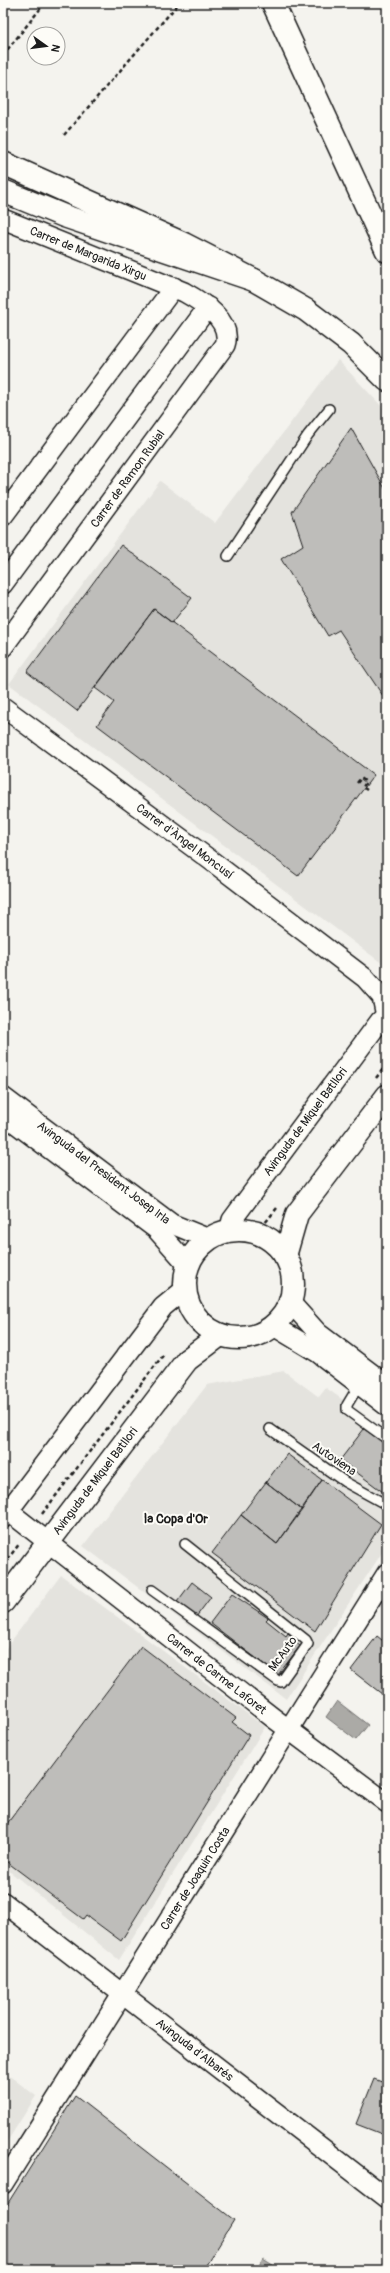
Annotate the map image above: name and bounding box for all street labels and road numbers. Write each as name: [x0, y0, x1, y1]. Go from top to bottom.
street label: Carrer de Margarida Xirgu: [28, 223, 149, 284]
street label: Carrer de Ramon Rubial: [88, 427, 169, 531]
street label: Carrer d'Àngel Moncusí: [133, 800, 236, 882]
street label: Avinguda de Miquel Batllori: [260, 1064, 350, 1179]
street label: Avinguda del President Josep Irla: [34, 1118, 174, 1228]
street label: Avinguda de Miquel Batllori: [49, 1424, 141, 1538]
street label: Autoviena: [309, 1439, 359, 1479]
street label: Carrer de Carme Laforet: [164, 1630, 270, 1718]
street label: McAuto: [265, 1633, 301, 1674]
street label: Carrer de Joaquin Costa: [157, 1824, 233, 1933]
street label: Avinguda d'Albarés: [153, 2015, 237, 2085]

